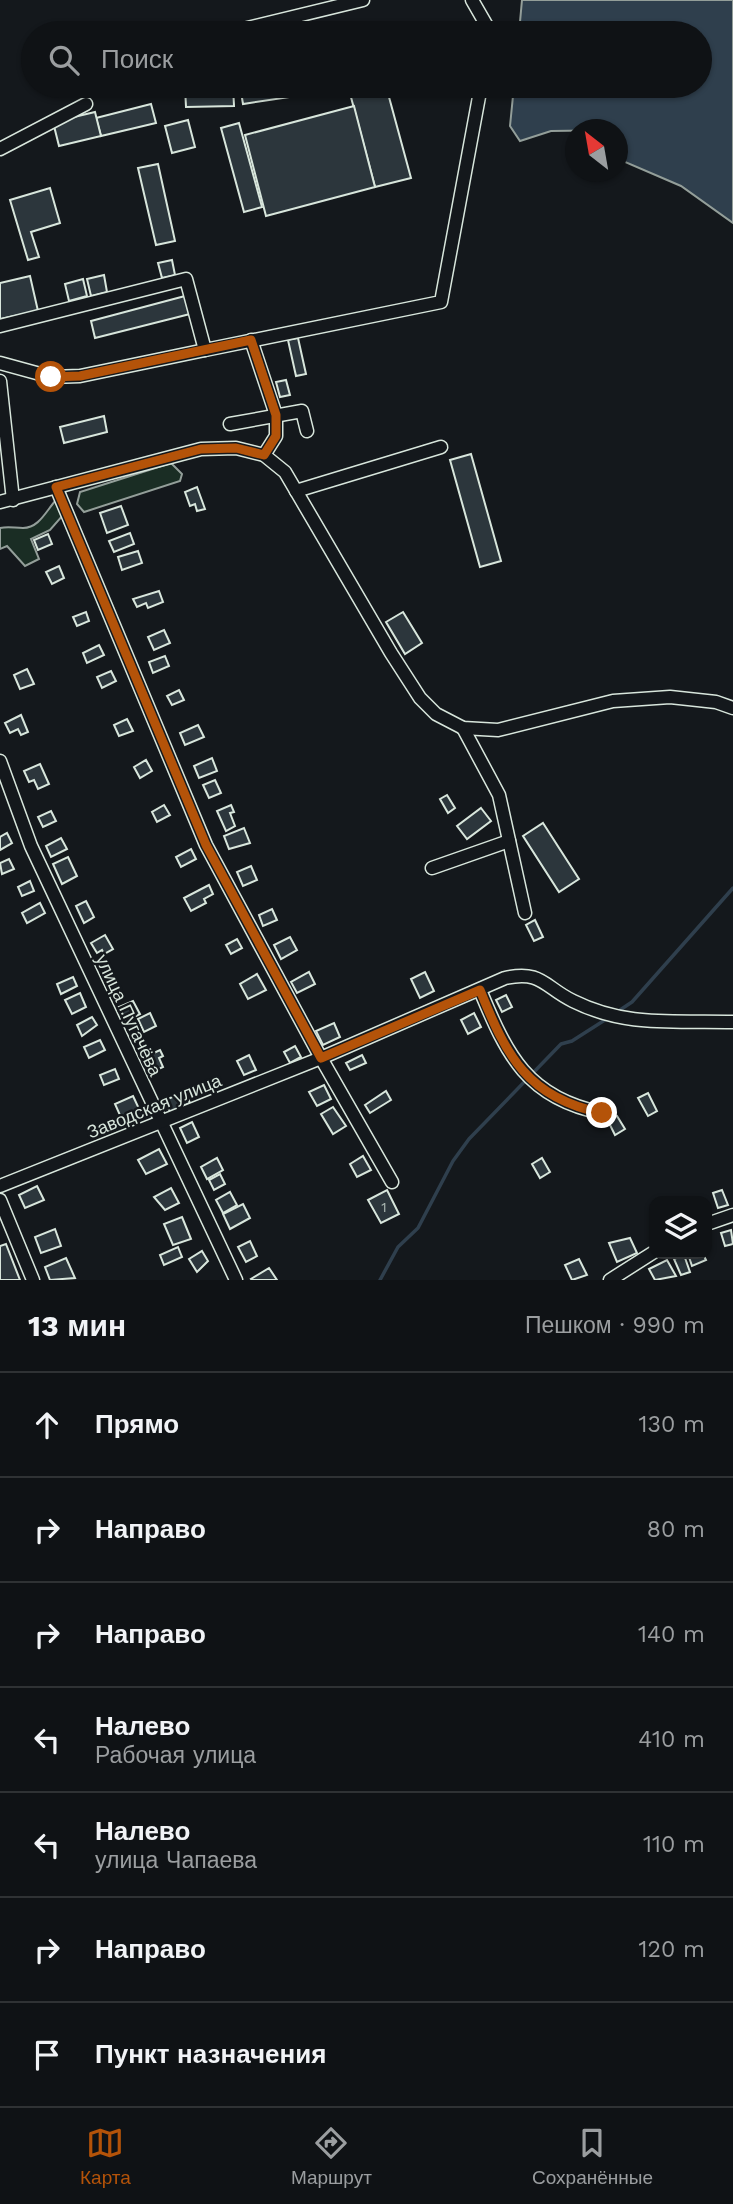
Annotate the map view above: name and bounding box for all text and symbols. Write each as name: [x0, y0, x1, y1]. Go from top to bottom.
search box: [21, 21, 712, 98]
icon: search: [45, 41, 83, 79]
text: Поиск: [101, 44, 173, 74]
north arrow: [565, 119, 628, 182]
route start: [35, 361, 66, 392]
street label: улица Пугачёва: [92, 951, 167, 1080]
street label: Заводская улица: [84, 1069, 225, 1143]
route end: [586, 1097, 617, 1128]
map controls: [649, 1196, 712, 1259]
button: layers: [649, 1196, 712, 1259]
house number: 1: [381, 1199, 387, 1215]
text: 13 мин: [28, 1308, 126, 1343]
text: Пешком · 990 m: [525, 1312, 705, 1339]
icon: ahead: [28, 1406, 66, 1444]
text: Прямо: [95, 1409, 179, 1439]
text: 130 m: [639, 1411, 705, 1438]
icon: right: [28, 1511, 66, 1549]
text: Направо: [95, 1514, 206, 1544]
text: 80 m: [647, 1516, 705, 1543]
icon: right: [28, 1616, 66, 1654]
text: Направо: [95, 1619, 206, 1649]
text: 140 m: [638, 1621, 705, 1648]
text: Налево: [95, 1711, 190, 1741]
icon: left: [28, 1721, 66, 1759]
text: 410 m: [638, 1726, 705, 1753]
text: Рабочая улица: [95, 1742, 256, 1769]
text: Налево: [95, 1816, 190, 1846]
icon: left: [28, 1826, 66, 1864]
text: 110 m: [643, 1831, 705, 1858]
text: улица Чапаева: [95, 1847, 257, 1874]
icon: right: [28, 1931, 66, 1969]
text: Направо: [95, 1934, 206, 1964]
text: 120 m: [639, 1936, 705, 1963]
icon: arrive: [28, 2036, 66, 2074]
text: Пункт назначения: [95, 2039, 326, 2069]
tab: Карта: [80, 2124, 131, 2189]
tab: Маршрут: [291, 2124, 372, 2189]
tab: Сохранённые: [532, 2124, 653, 2189]

